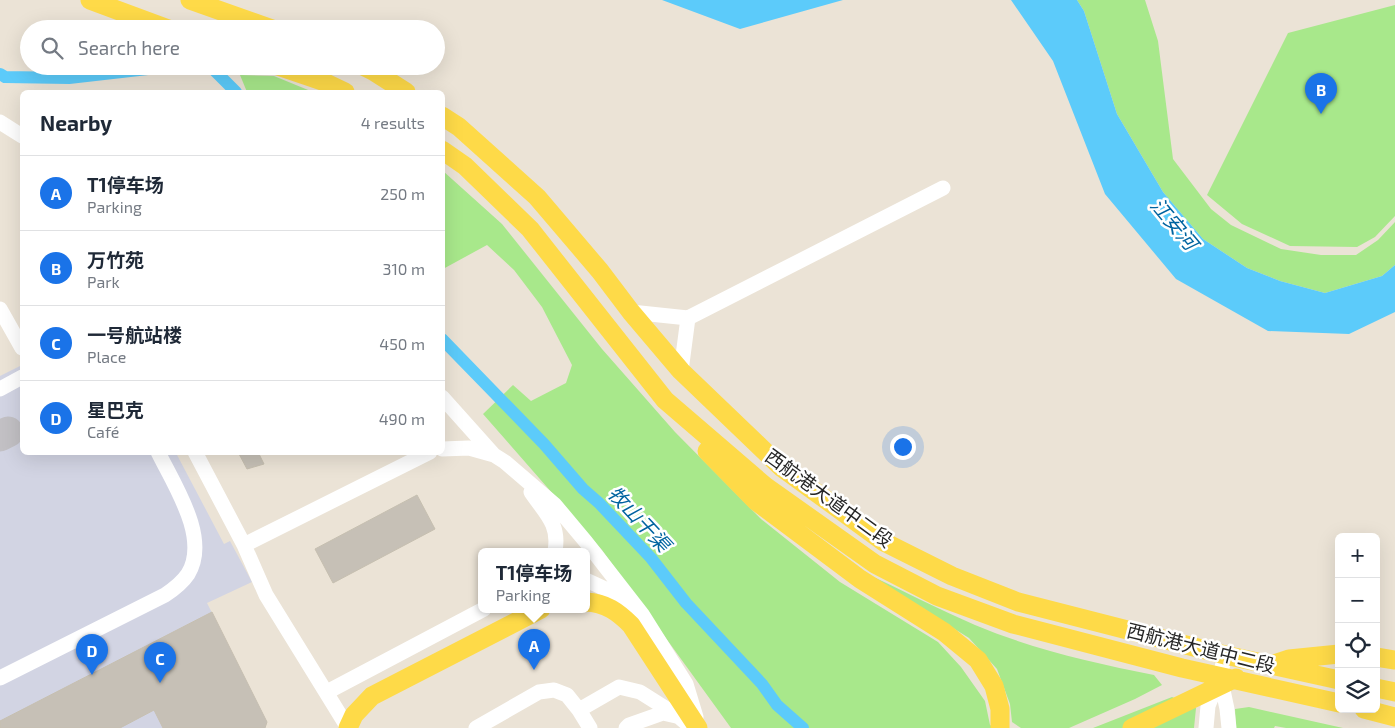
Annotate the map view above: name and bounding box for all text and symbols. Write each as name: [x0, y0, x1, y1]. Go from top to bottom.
search box: [20, 20, 445, 75]
icon: search: [38, 34, 66, 62]
text: Search here: [78, 36, 180, 59]
pin: B: [1305, 73, 1337, 114]
text: Nearby: [40, 110, 112, 135]
text: 4 results: [361, 113, 425, 132]
text: T1停车场: [87, 173, 164, 196]
text: A: [51, 184, 61, 203]
text: 250 m: [380, 184, 425, 203]
water label: 江安河: [1146, 193, 1206, 257]
text: Parking: [87, 197, 142, 216]
text: 万竹苑: [87, 248, 144, 271]
text: B: [51, 259, 61, 278]
text: 310 m: [383, 259, 425, 278]
text: Park: [87, 272, 120, 291]
text: 一号航站楼: [87, 323, 182, 346]
text: C: [51, 334, 61, 353]
text: 450 m: [379, 334, 425, 353]
text: Place: [87, 347, 126, 366]
text: 星巴克: [87, 398, 144, 421]
text: D: [51, 409, 61, 428]
text: 490 m: [379, 409, 425, 428]
text: Café: [87, 422, 119, 441]
your location: [890, 434, 916, 460]
street label: 西航港大道中二段: [761, 444, 898, 552]
water label: 牧山干渠: [604, 481, 678, 558]
map controls: [1335, 533, 1380, 713]
button: +: [1335, 533, 1380, 578]
popup: [478, 548, 590, 613]
text: T1停车场: [496, 561, 572, 584]
button: −: [1335, 578, 1380, 623]
text: Parking: [496, 585, 551, 604]
street label: 西航港大道中二段: [1125, 618, 1278, 677]
button: locate: [1335, 623, 1380, 668]
pin: A: [518, 629, 550, 670]
pin: D: [76, 634, 108, 675]
pin: C: [144, 642, 176, 683]
button: layers: [1335, 668, 1380, 713]

